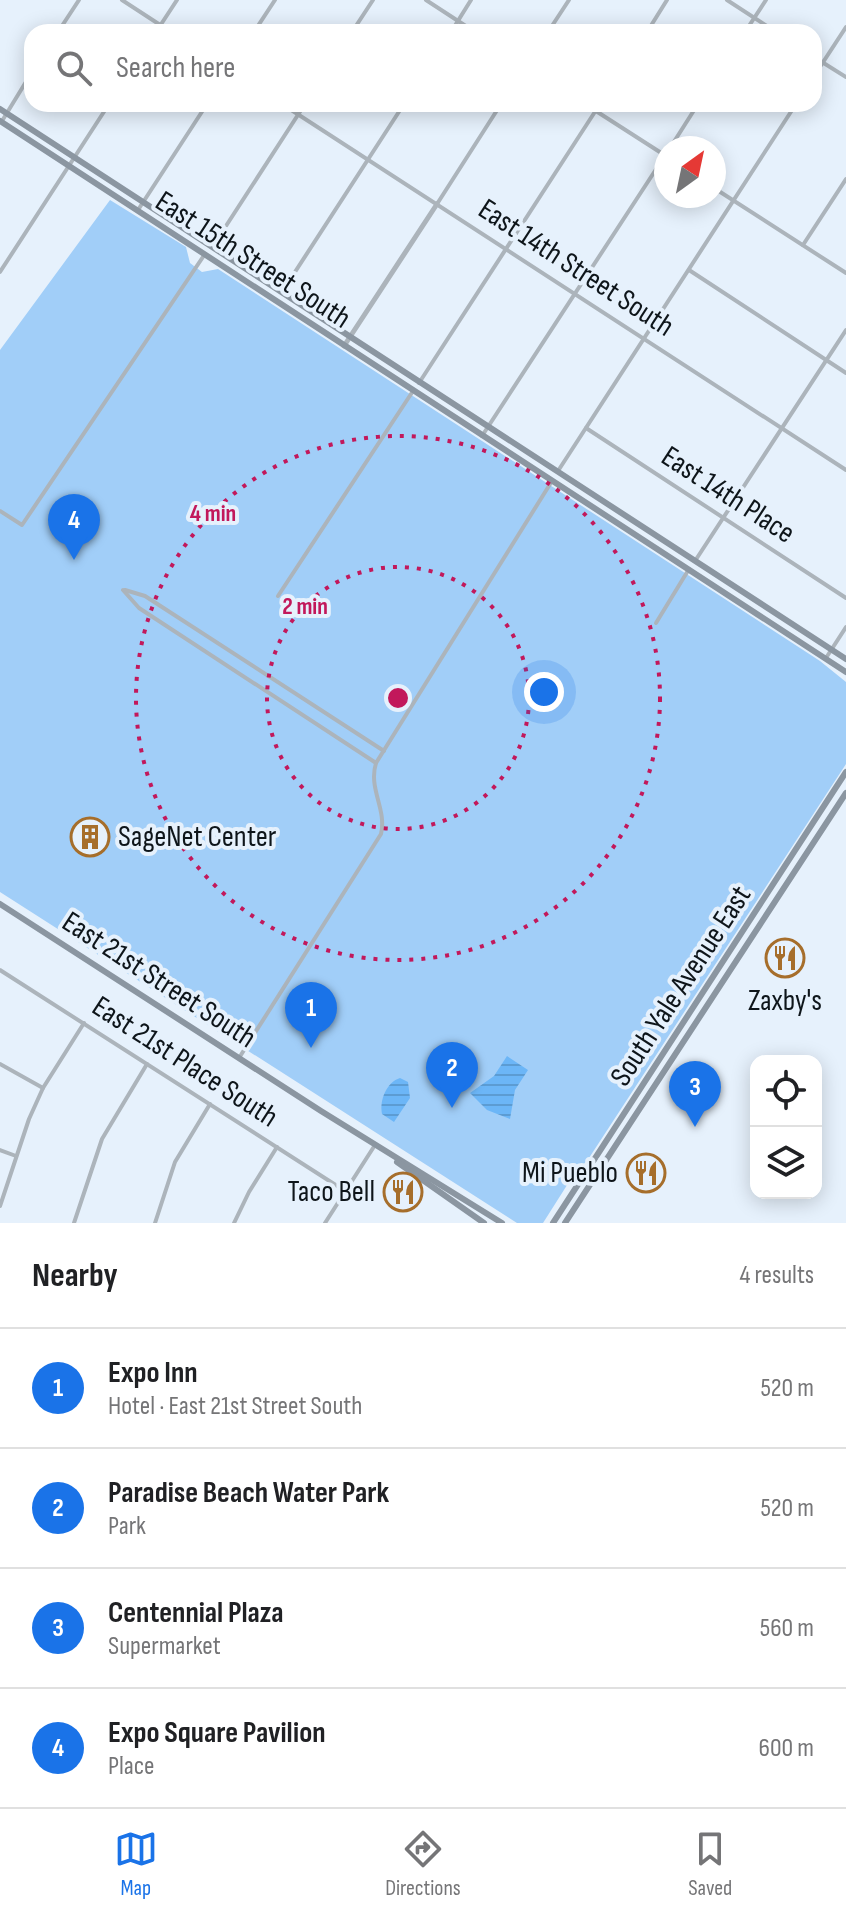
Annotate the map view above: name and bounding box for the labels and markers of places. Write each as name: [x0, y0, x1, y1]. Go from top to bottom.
pin: 4: [48, 494, 100, 560]
centre of rings: [384, 684, 412, 712]
building icon: SageNet Center: [69, 816, 111, 858]
place label: SageNet Center: [118, 819, 277, 855]
restaurant icon: Zaxby's: [764, 937, 806, 979]
pin: 1: [285, 982, 337, 1048]
place label: Zaxby's: [748, 983, 822, 1019]
pin: 2: [426, 1042, 478, 1108]
pin: 3: [669, 1061, 721, 1127]
restaurant icon: Mi Pueblo: [625, 1152, 667, 1194]
place label: Mi Pueblo: [522, 1155, 618, 1191]
restaurant icon: Taco Bell: [382, 1171, 424, 1213]
place label: Taco Bell: [288, 1174, 375, 1210]

